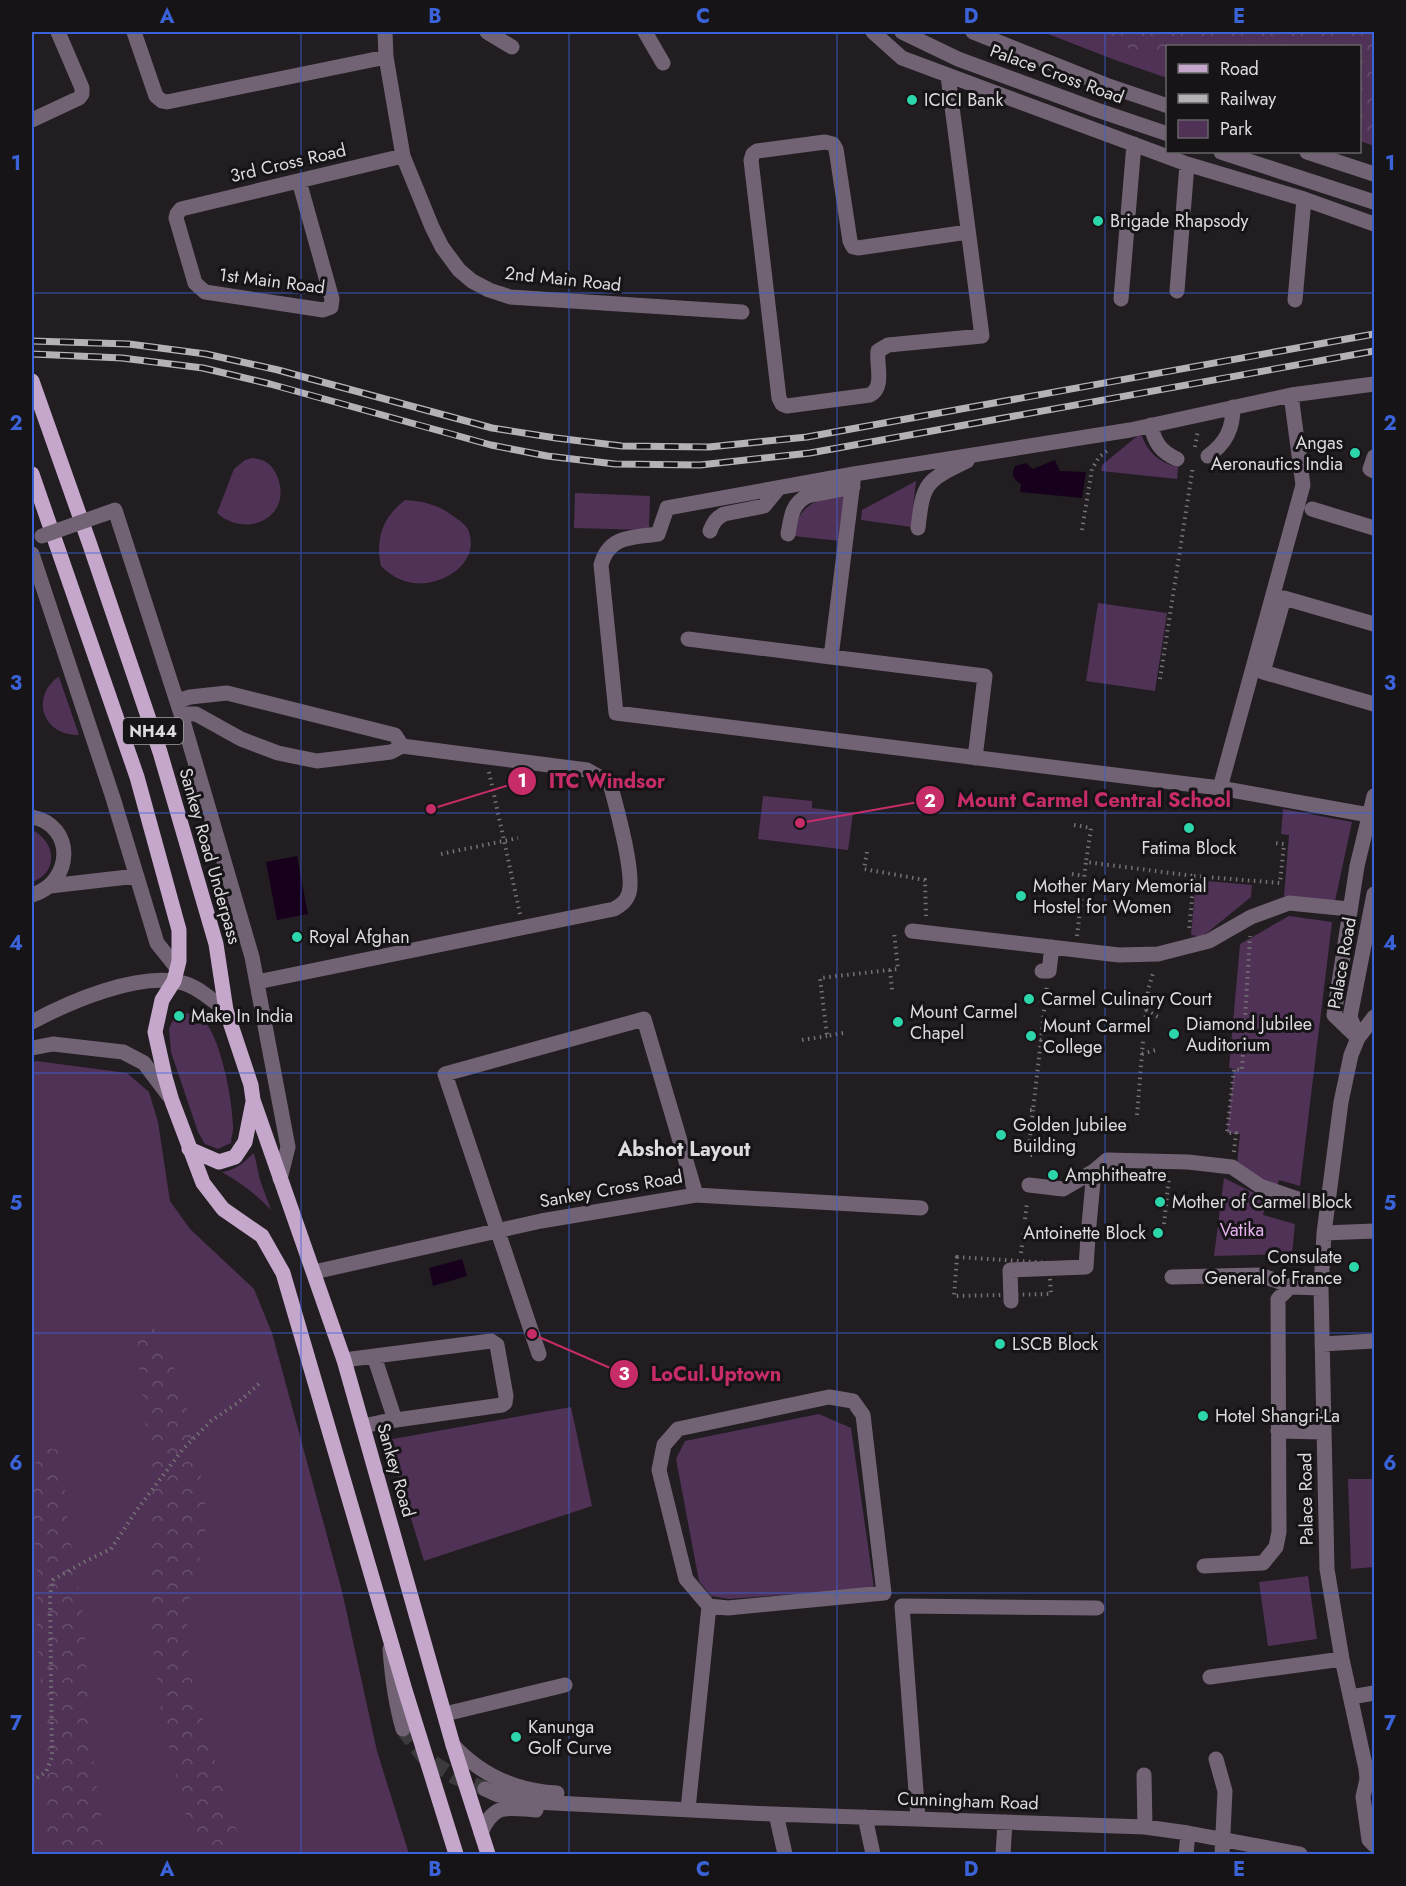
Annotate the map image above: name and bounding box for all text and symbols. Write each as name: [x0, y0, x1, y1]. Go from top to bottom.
text: A: [159, 2, 175, 31]
text: B: [428, 2, 442, 31]
text: C: [696, 2, 710, 31]
text: D: [964, 2, 978, 31]
text: E: [1233, 2, 1245, 31]
street label: Palace Cross Road: [986, 38, 1128, 110]
legend: [1166, 45, 1361, 153]
text: Road: [1220, 56, 1259, 82]
text: Railway: [1220, 86, 1276, 112]
place label: ICICI Bank: [924, 87, 1003, 113]
marker: ICICI Bank: [905, 93, 919, 107]
text: Park: [1220, 116, 1252, 142]
street label: 3rd Cross Road: [227, 137, 349, 189]
text: 1: [11, 149, 21, 178]
text: 1: [1385, 149, 1395, 178]
place label: Brigade Rhapsody: [1110, 208, 1249, 234]
marker: Brigade Rhapsody: [1091, 214, 1105, 228]
street label: 2nd Main Road: [503, 260, 623, 298]
street label: 1st Main Road: [217, 262, 327, 300]
text: 2: [9, 409, 23, 438]
text: 2: [1383, 409, 1397, 438]
place label: Angas Aeronautics India: [1211, 430, 1343, 477]
marker: Angas Aeronautics India: [1348, 446, 1362, 460]
text: 3: [10, 669, 22, 698]
text: 3: [1384, 669, 1396, 698]
road number: NH44: [123, 718, 183, 744]
callout: ITC Windsor: [507, 762, 678, 800]
street label: Sankey Road Underpass: [172, 765, 248, 947]
text: ITC Windsor: [549, 767, 666, 796]
text: 1: [517, 768, 527, 794]
callout: Mount Carmel Central School: [915, 781, 1242, 819]
text: Mount Carmel Central School: [957, 786, 1231, 815]
text: 2: [924, 788, 936, 814]
marker: Fatima Block: [1182, 821, 1196, 835]
place label: Fatima Block: [1142, 835, 1236, 861]
place label: Mother Mary Memorial Hostel for Women: [1033, 873, 1207, 920]
marker: Mother Mary Memorial Hostel for Women: [1014, 889, 1028, 903]
street label: Palace Road: [1321, 915, 1363, 1011]
place label: Royal Afghan: [309, 924, 410, 950]
text: 4: [9, 929, 23, 958]
text: 4: [1383, 929, 1397, 958]
marker: Royal Afghan: [290, 930, 304, 944]
place label: Carmel Culinary Court: [1041, 986, 1213, 1012]
marker: Carmel Culinary Court: [1022, 992, 1036, 1006]
place label: Mount Carmel Chapel: [910, 999, 1018, 1046]
place label: Make In India: [191, 1003, 293, 1029]
marker: Make In India: [172, 1009, 186, 1023]
place label: Diamond Jubilee Auditorium: [1186, 1011, 1312, 1058]
place label: Mount Carmel College: [1043, 1013, 1151, 1060]
marker: Mount Carmel Chapel: [891, 1015, 905, 1029]
marker: Diamond Jubilee Auditorium: [1167, 1027, 1181, 1041]
marker: Mount Carmel College: [1024, 1029, 1038, 1043]
place label: Golden Jubilee Building: [1013, 1112, 1127, 1159]
marker: Golden Jubilee Building: [994, 1128, 1008, 1142]
district label: Abshot Layout: [617, 1135, 751, 1164]
place label: Amphitheatre: [1065, 1162, 1167, 1188]
street label: Sankey Cross Road: [537, 1164, 685, 1214]
marker: Amphitheatre: [1046, 1168, 1060, 1182]
text: 5: [10, 1189, 23, 1218]
place label: Mother of Carmel Block: [1172, 1189, 1352, 1215]
text: 5: [1384, 1189, 1397, 1218]
marker: Mother of Carmel Block: [1153, 1195, 1167, 1209]
park label: Vatika: [1220, 1217, 1264, 1243]
place label: Antoinette Block: [1023, 1220, 1146, 1246]
marker: Antoinette Block: [1151, 1226, 1165, 1240]
place label: Consulate General of France: [1205, 1244, 1342, 1291]
marker: Consulate General of France: [1347, 1260, 1361, 1274]
place label: LSCB Block: [1012, 1331, 1098, 1357]
marker: LSCB Block: [993, 1337, 1007, 1351]
callout: LoCul.Uptown: [609, 1355, 794, 1393]
text: LoCul.Uptown: [651, 1360, 781, 1389]
text: 3: [618, 1361, 630, 1387]
place label: Hotel Shangri-La: [1215, 1403, 1340, 1429]
marker: Hotel Shangri-La: [1196, 1409, 1210, 1423]
street label: Sankey Road: [370, 1420, 422, 1520]
text: 6: [9, 1449, 23, 1478]
text: 6: [1383, 1449, 1397, 1478]
street label: Palace Road: [1292, 1452, 1320, 1546]
text: 7: [10, 1709, 23, 1738]
text: 7: [1384, 1709, 1397, 1738]
place label: Kanunga Golf Curve: [528, 1714, 612, 1761]
marker: Kanunga Golf Curve: [509, 1730, 523, 1744]
street label: Cunningham Road: [897, 1786, 1039, 1816]
text: A: [159, 1855, 175, 1884]
text: B: [428, 1855, 442, 1884]
text: C: [696, 1855, 710, 1884]
text: D: [964, 1855, 978, 1884]
text: E: [1233, 1855, 1245, 1884]

